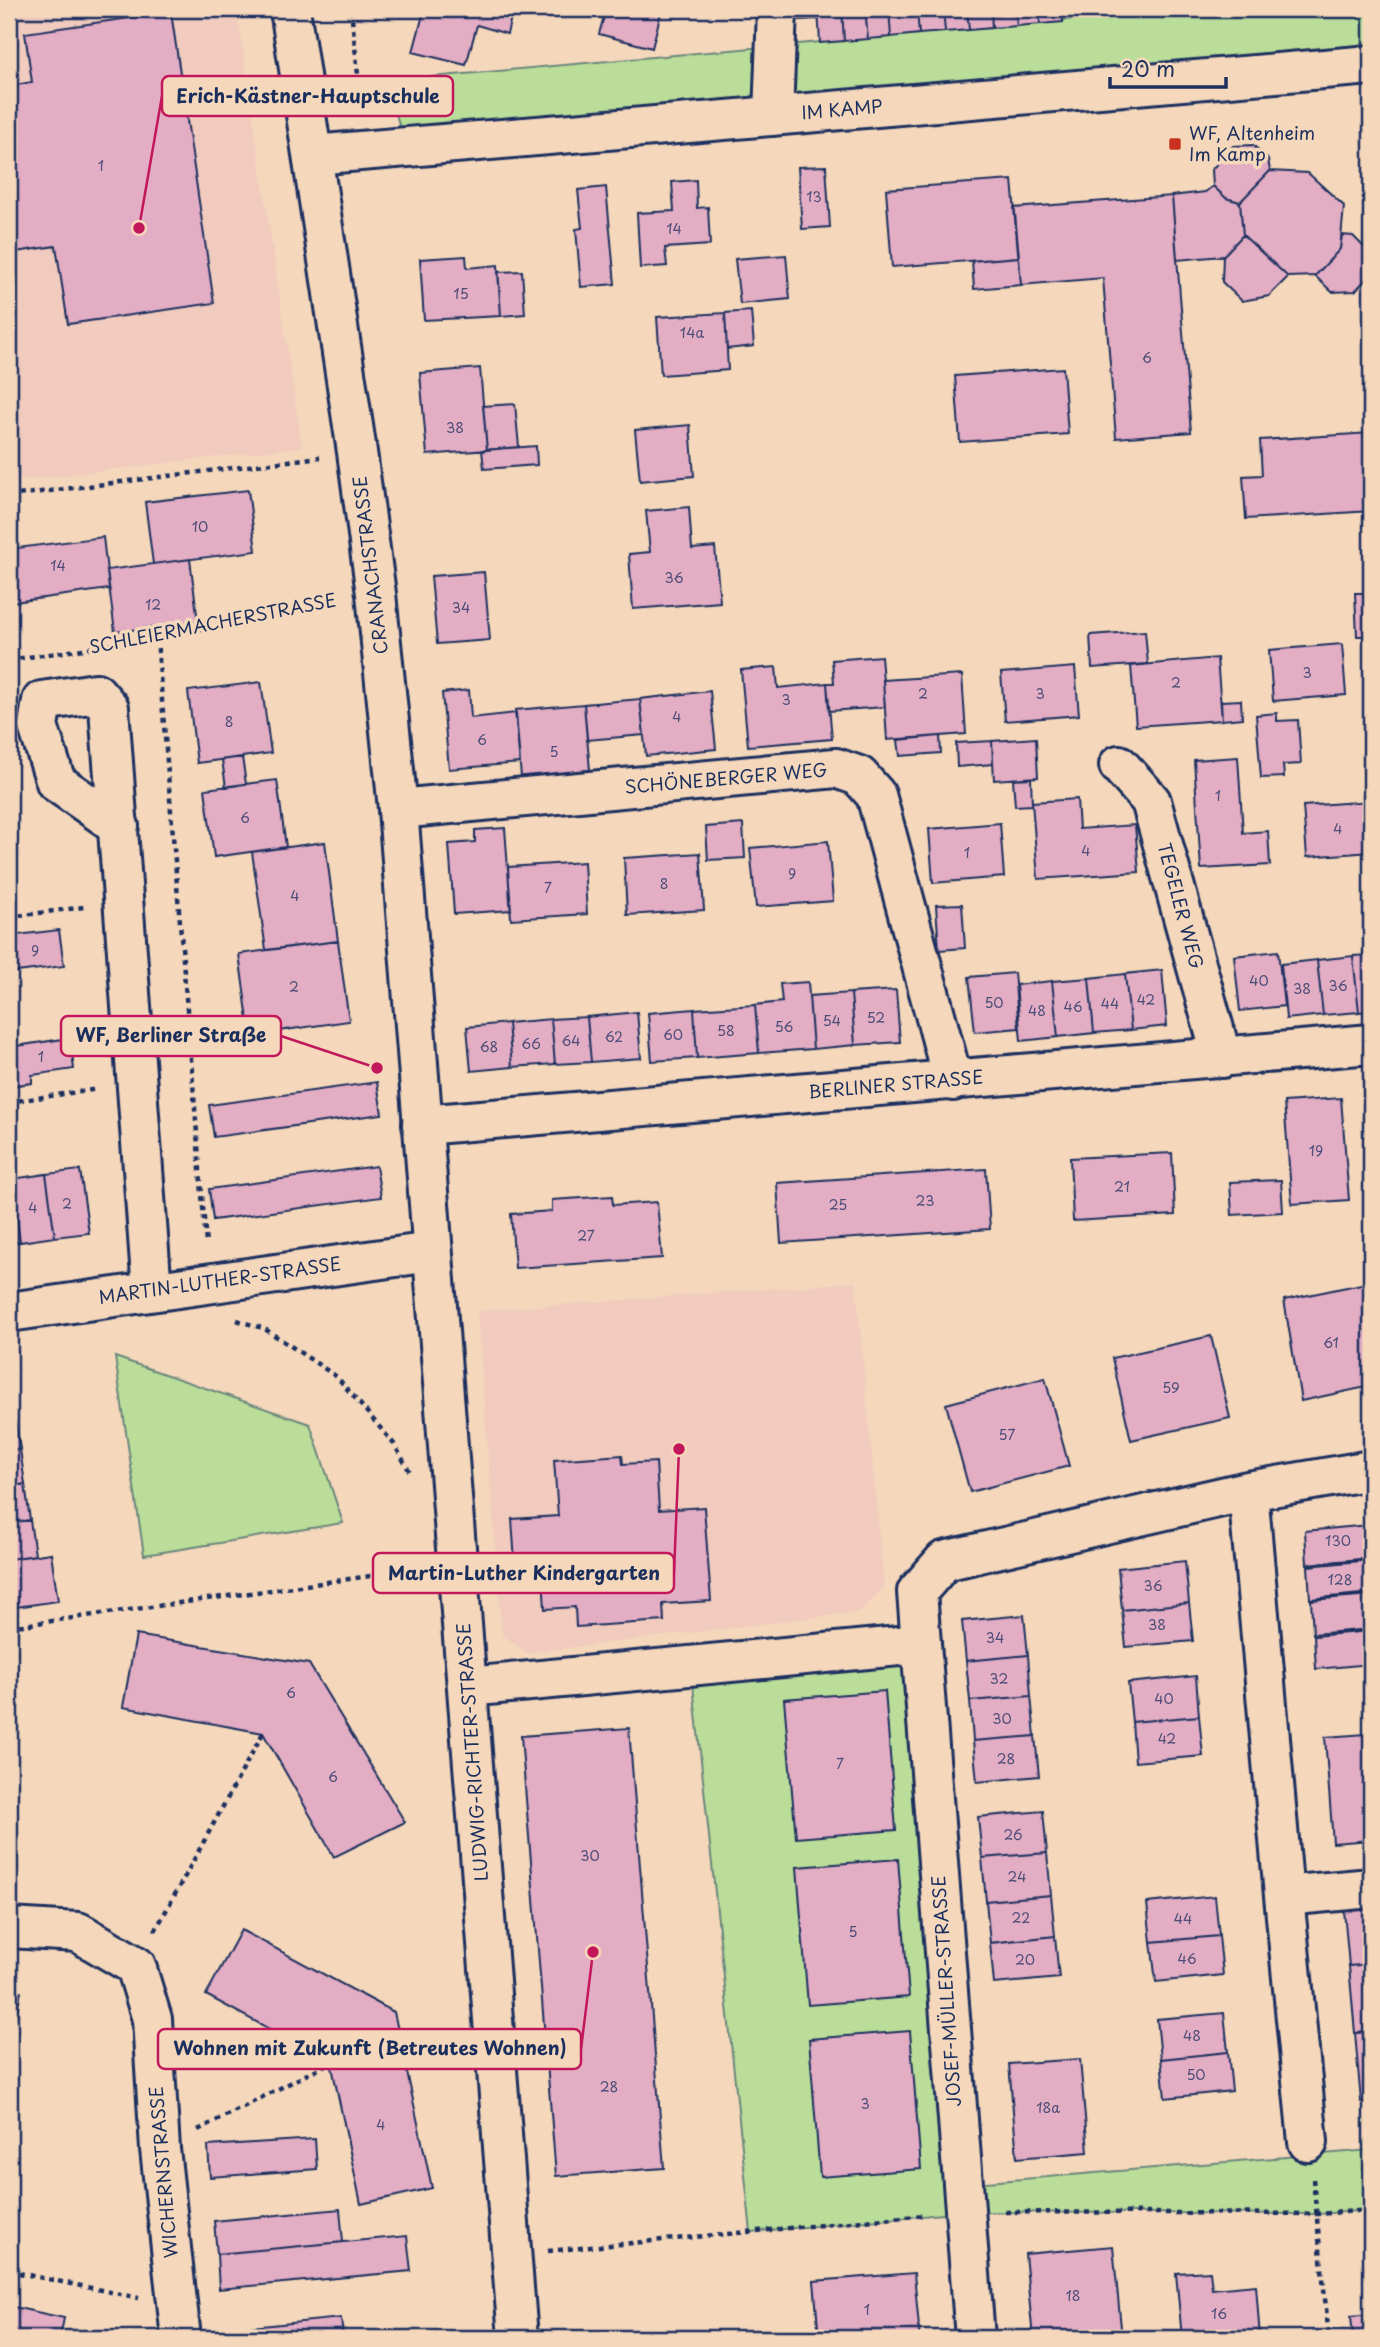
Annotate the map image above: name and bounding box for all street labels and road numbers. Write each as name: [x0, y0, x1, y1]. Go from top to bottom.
street label: IM KAMP: [800, 92, 884, 126]
street label: CRANACHSTRASSE: [345, 474, 394, 656]
street label: SCHLEIERMACHERSTRASSE: [87, 585, 338, 660]
street label: SCHÖNEBERGER WEG: [623, 755, 828, 800]
street label: TEGELER WEG: [1152, 840, 1211, 972]
street label: BERLINER STRASSE: [807, 1062, 984, 1105]
street label: MARTIN-LUTHER-STRASSE: [97, 1249, 343, 1310]
street label: LUDWIG-RICHTER-STRASSE: [449, 1622, 494, 1882]
street label: JOSEF-MÜLLER-STRASSE: [924, 1875, 967, 2108]
street label: WICHERNSTRASSE: [142, 2085, 183, 2259]

